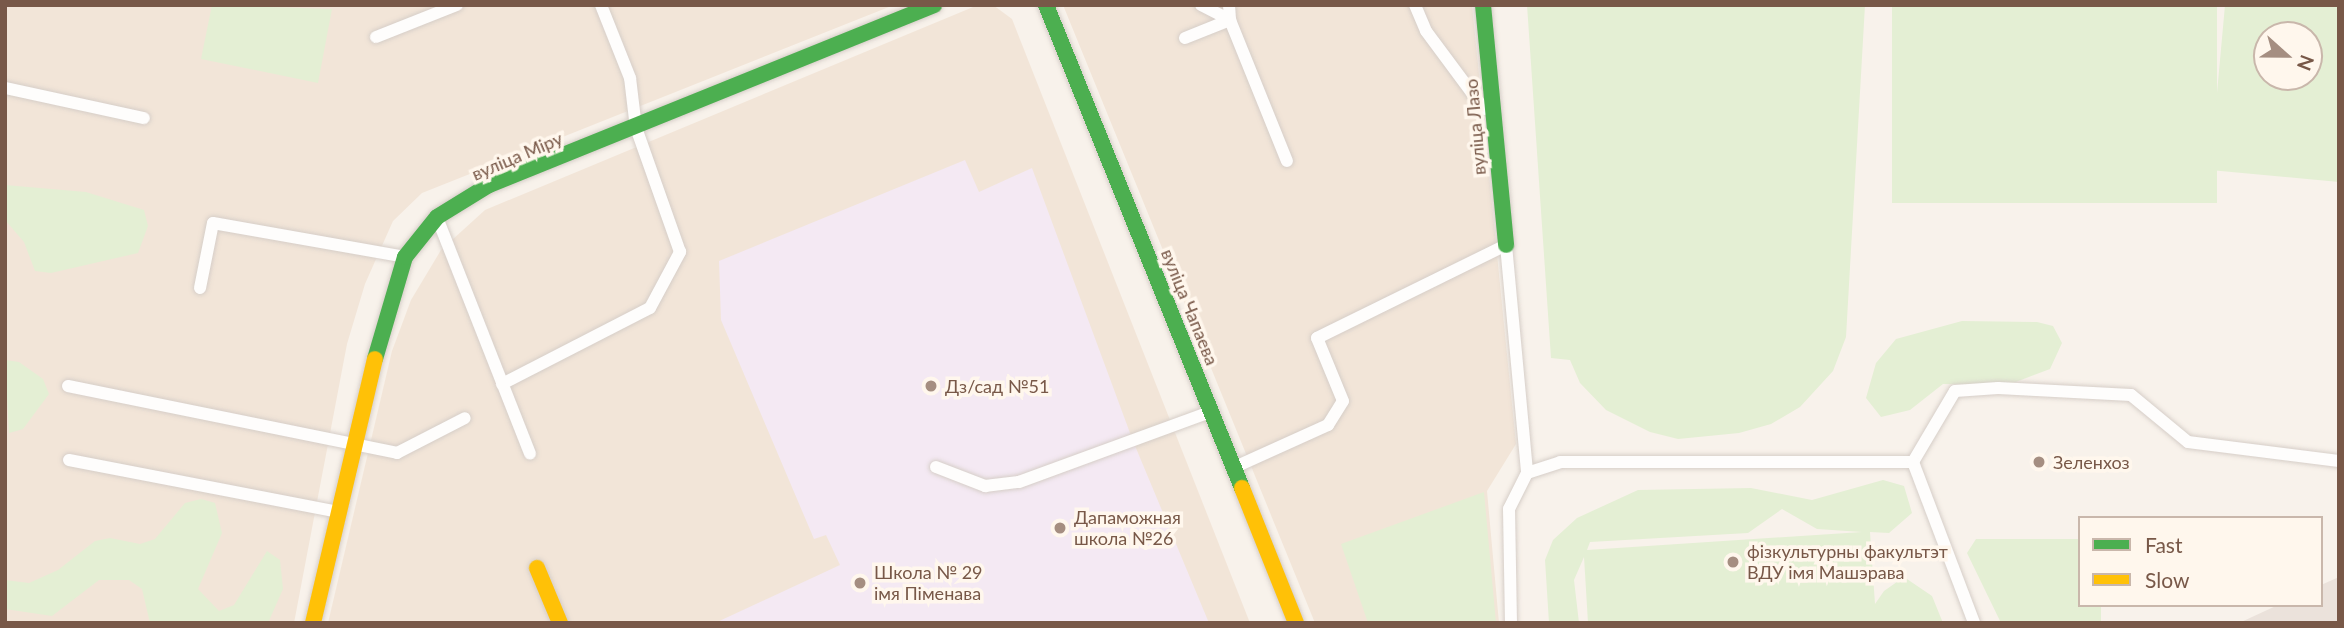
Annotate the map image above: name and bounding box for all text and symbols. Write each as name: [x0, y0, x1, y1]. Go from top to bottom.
north arrow: [2253, 21, 2323, 91]
text: N: [2293, 52, 2320, 74]
street label: вуліца Лазо: [1460, 78, 1490, 176]
street label: вуліца Міру: [468, 127, 566, 185]
street label: вуліца Чапаева: [1157, 246, 1223, 368]
place label: Дз/сад №51: [945, 375, 1049, 397]
marker: Дз/сад №51: [923, 378, 939, 394]
place label: Зеленхоз: [2053, 451, 2130, 473]
marker: Зеленхоз: [2031, 454, 2047, 470]
place label: Дапаможная школа №26: [1074, 507, 1181, 550]
legend: [2078, 516, 2323, 607]
marker: Дапаможная школа №26: [1052, 520, 1068, 536]
text: Fast: [2145, 532, 2182, 557]
place label: фізкультурны факультэт ВДУ імя Машэрава: [1747, 541, 1948, 584]
marker: фізкультурны факультэт ВДУ імя Машэрава: [1725, 554, 1741, 570]
place label: Школа № 29 імя Піменава: [874, 562, 983, 604]
text: Slow: [2145, 567, 2189, 592]
marker: Школа № 29 імя Піменава: [852, 575, 868, 591]

